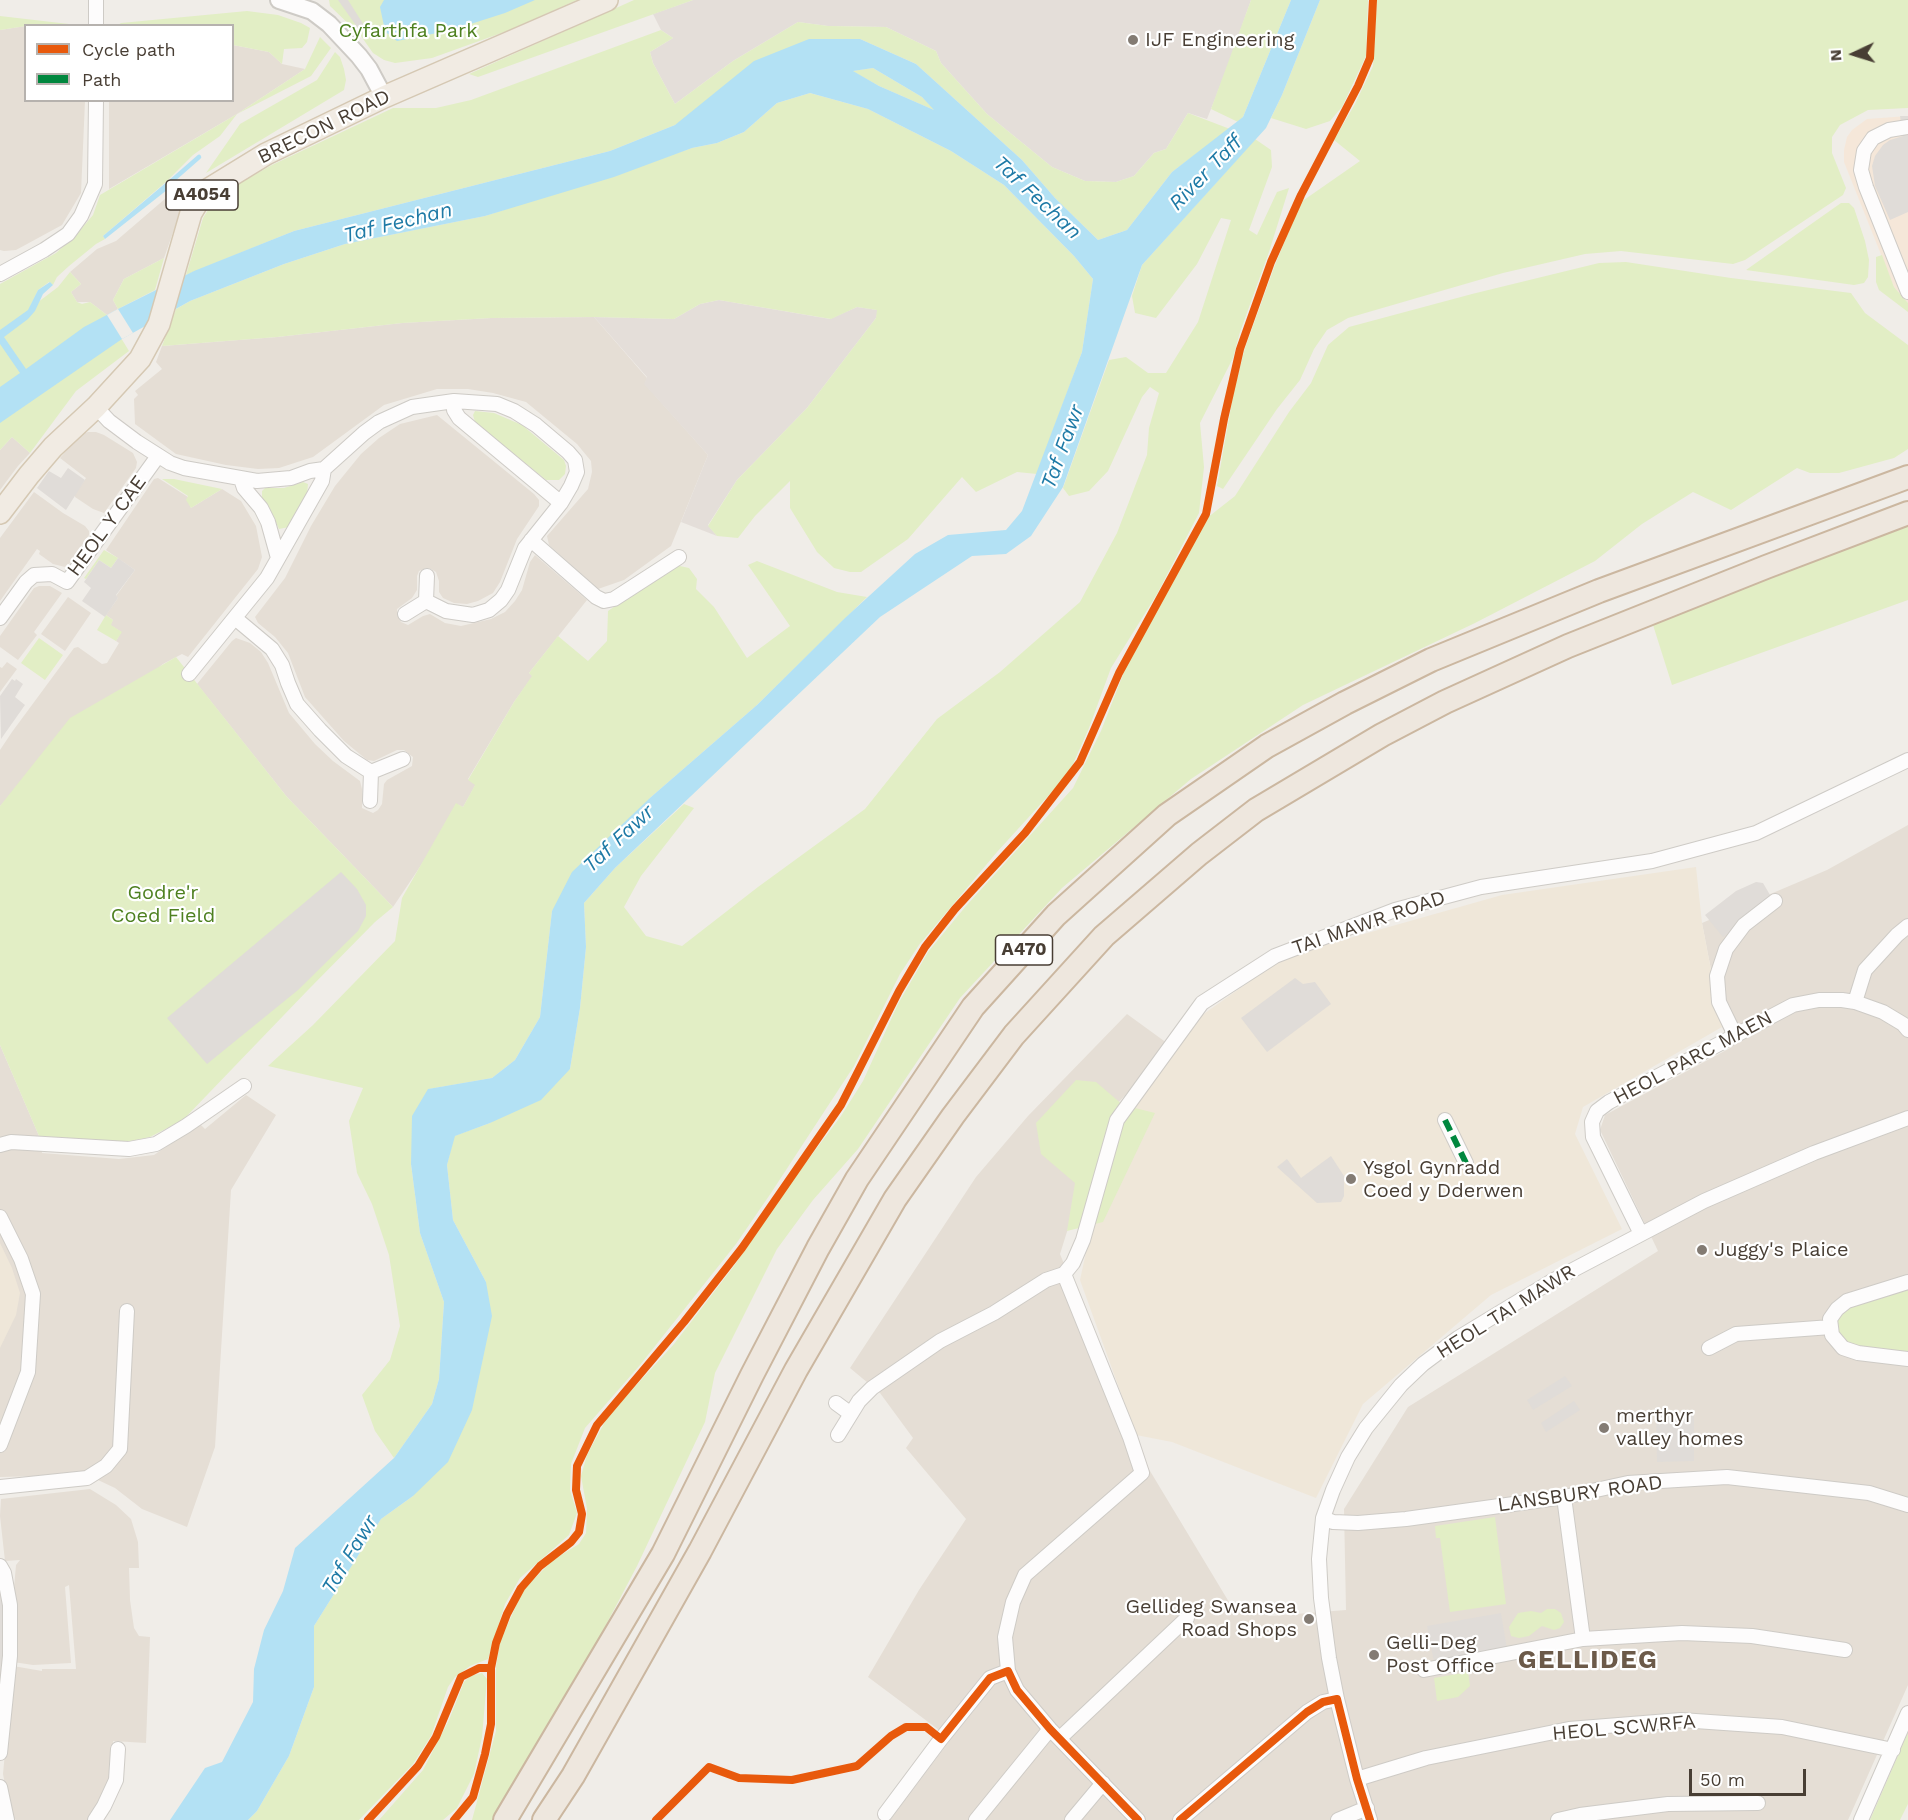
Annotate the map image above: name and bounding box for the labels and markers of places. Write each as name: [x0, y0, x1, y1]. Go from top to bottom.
place label: IJF Engineering: [1145, 28, 1294, 52]
marker: IJF Engineering: [1126, 33, 1140, 47]
place label: Ysgol Gynradd Coed y Dderwen: [1363, 1156, 1524, 1203]
marker: Ysgol Gynradd Coed y Dderwen: [1344, 1172, 1358, 1186]
place label: Juggy's Plaice: [1714, 1238, 1849, 1262]
marker: Juggy's Plaice: [1695, 1243, 1709, 1257]
place label: merthyr valley homes: [1616, 1404, 1743, 1451]
marker: merthyr valley homes: [1597, 1421, 1611, 1435]
place label: Gellideg Swansea Road Shops: [1125, 1595, 1297, 1642]
marker: Gellideg Swansea Road Shops: [1302, 1612, 1316, 1626]
place label: Gelli-Deg Post Office: [1386, 1631, 1494, 1678]
marker: Gelli-Deg Post Office: [1367, 1648, 1381, 1662]

